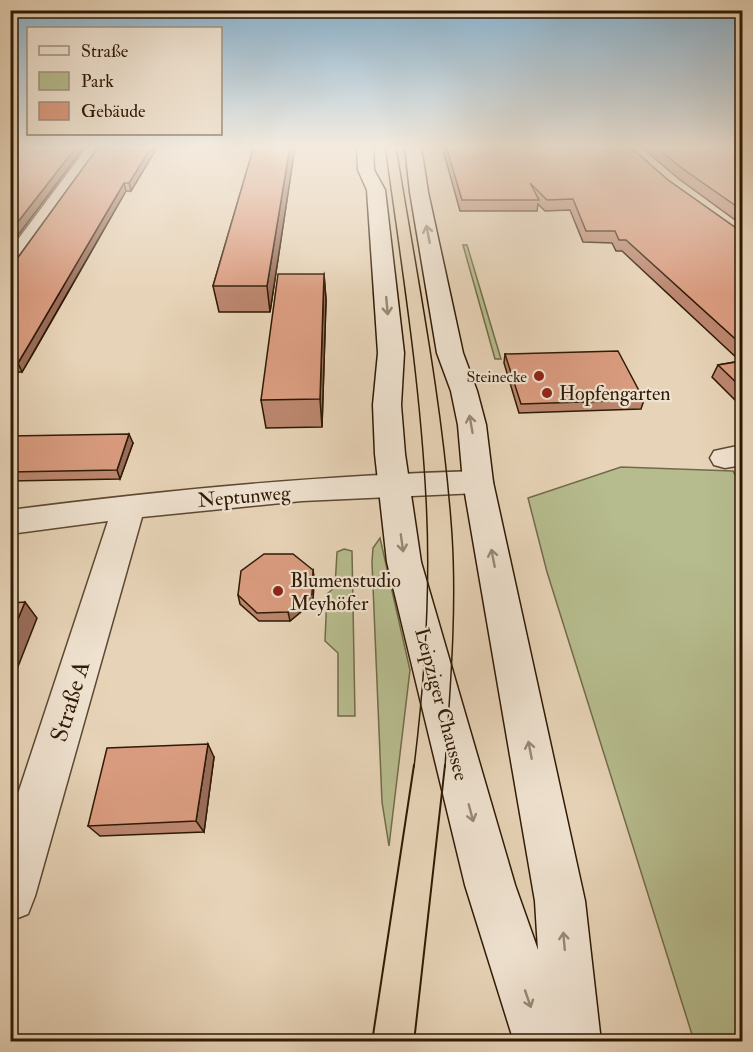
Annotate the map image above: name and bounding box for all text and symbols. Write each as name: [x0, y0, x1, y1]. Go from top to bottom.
legend: [27, 27, 222, 135]
text: Straße: [81, 40, 129, 63]
text: Park: [81, 70, 114, 93]
text: Gebäude: [81, 100, 146, 123]
one-way arrow: [422, 225, 433, 245]
one-way arrow: [382, 296, 393, 316]
place label: Steinecke: [466, 367, 527, 387]
marker: Steinecke: [532, 369, 546, 383]
place label: Hopfengarten: [559, 381, 671, 407]
marker: Hopfengarten: [540, 386, 554, 400]
one-way arrow: [465, 414, 476, 434]
street label: Neptunweg: [196, 480, 293, 514]
one-way arrow: [396, 532, 407, 552]
one-way arrow: [487, 549, 498, 568]
place label: Blumenstudio Meyhöfer: [290, 568, 401, 616]
marker: Blumenstudio Meyhöfer: [271, 584, 285, 598]
street label: Leipziger Chaussee: [408, 625, 474, 784]
street label: Straße A: [43, 657, 97, 745]
one-way arrow: [524, 740, 535, 760]
one-way arrow: [466, 803, 477, 822]
one-way arrow: [558, 932, 569, 952]
one-way arrow: [524, 989, 535, 1008]

